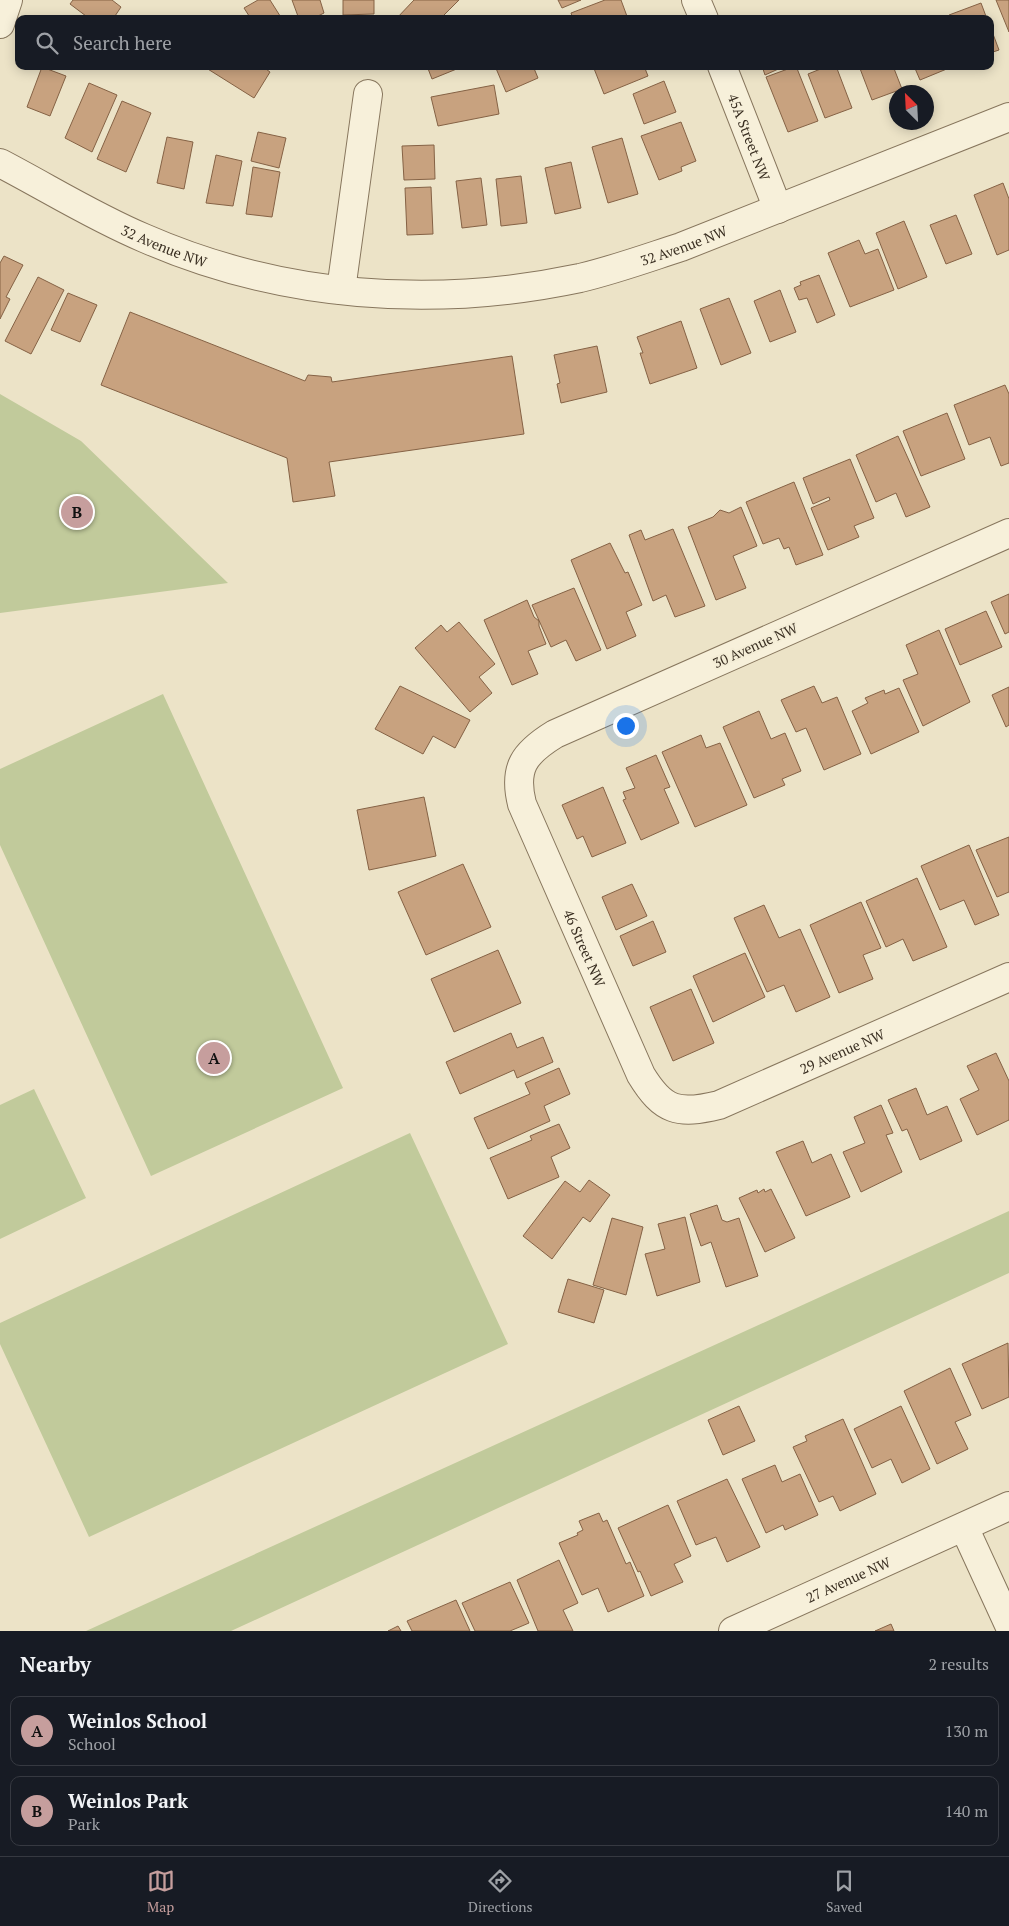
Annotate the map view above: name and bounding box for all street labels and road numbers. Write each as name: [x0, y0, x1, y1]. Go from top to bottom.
street label: 45A Street NW: [724, 91, 776, 184]
street label: 32 Avenue NW: [118, 220, 210, 271]
street label: 32 Avenue NW: [638, 220, 730, 269]
street label: 30 Avenue NW: [710, 618, 801, 672]
street label: 46 Street NW: [560, 906, 611, 990]
street label: 29 Avenue NW: [796, 1023, 888, 1078]
street label: 27 Avenue NW: [803, 1551, 894, 1606]

